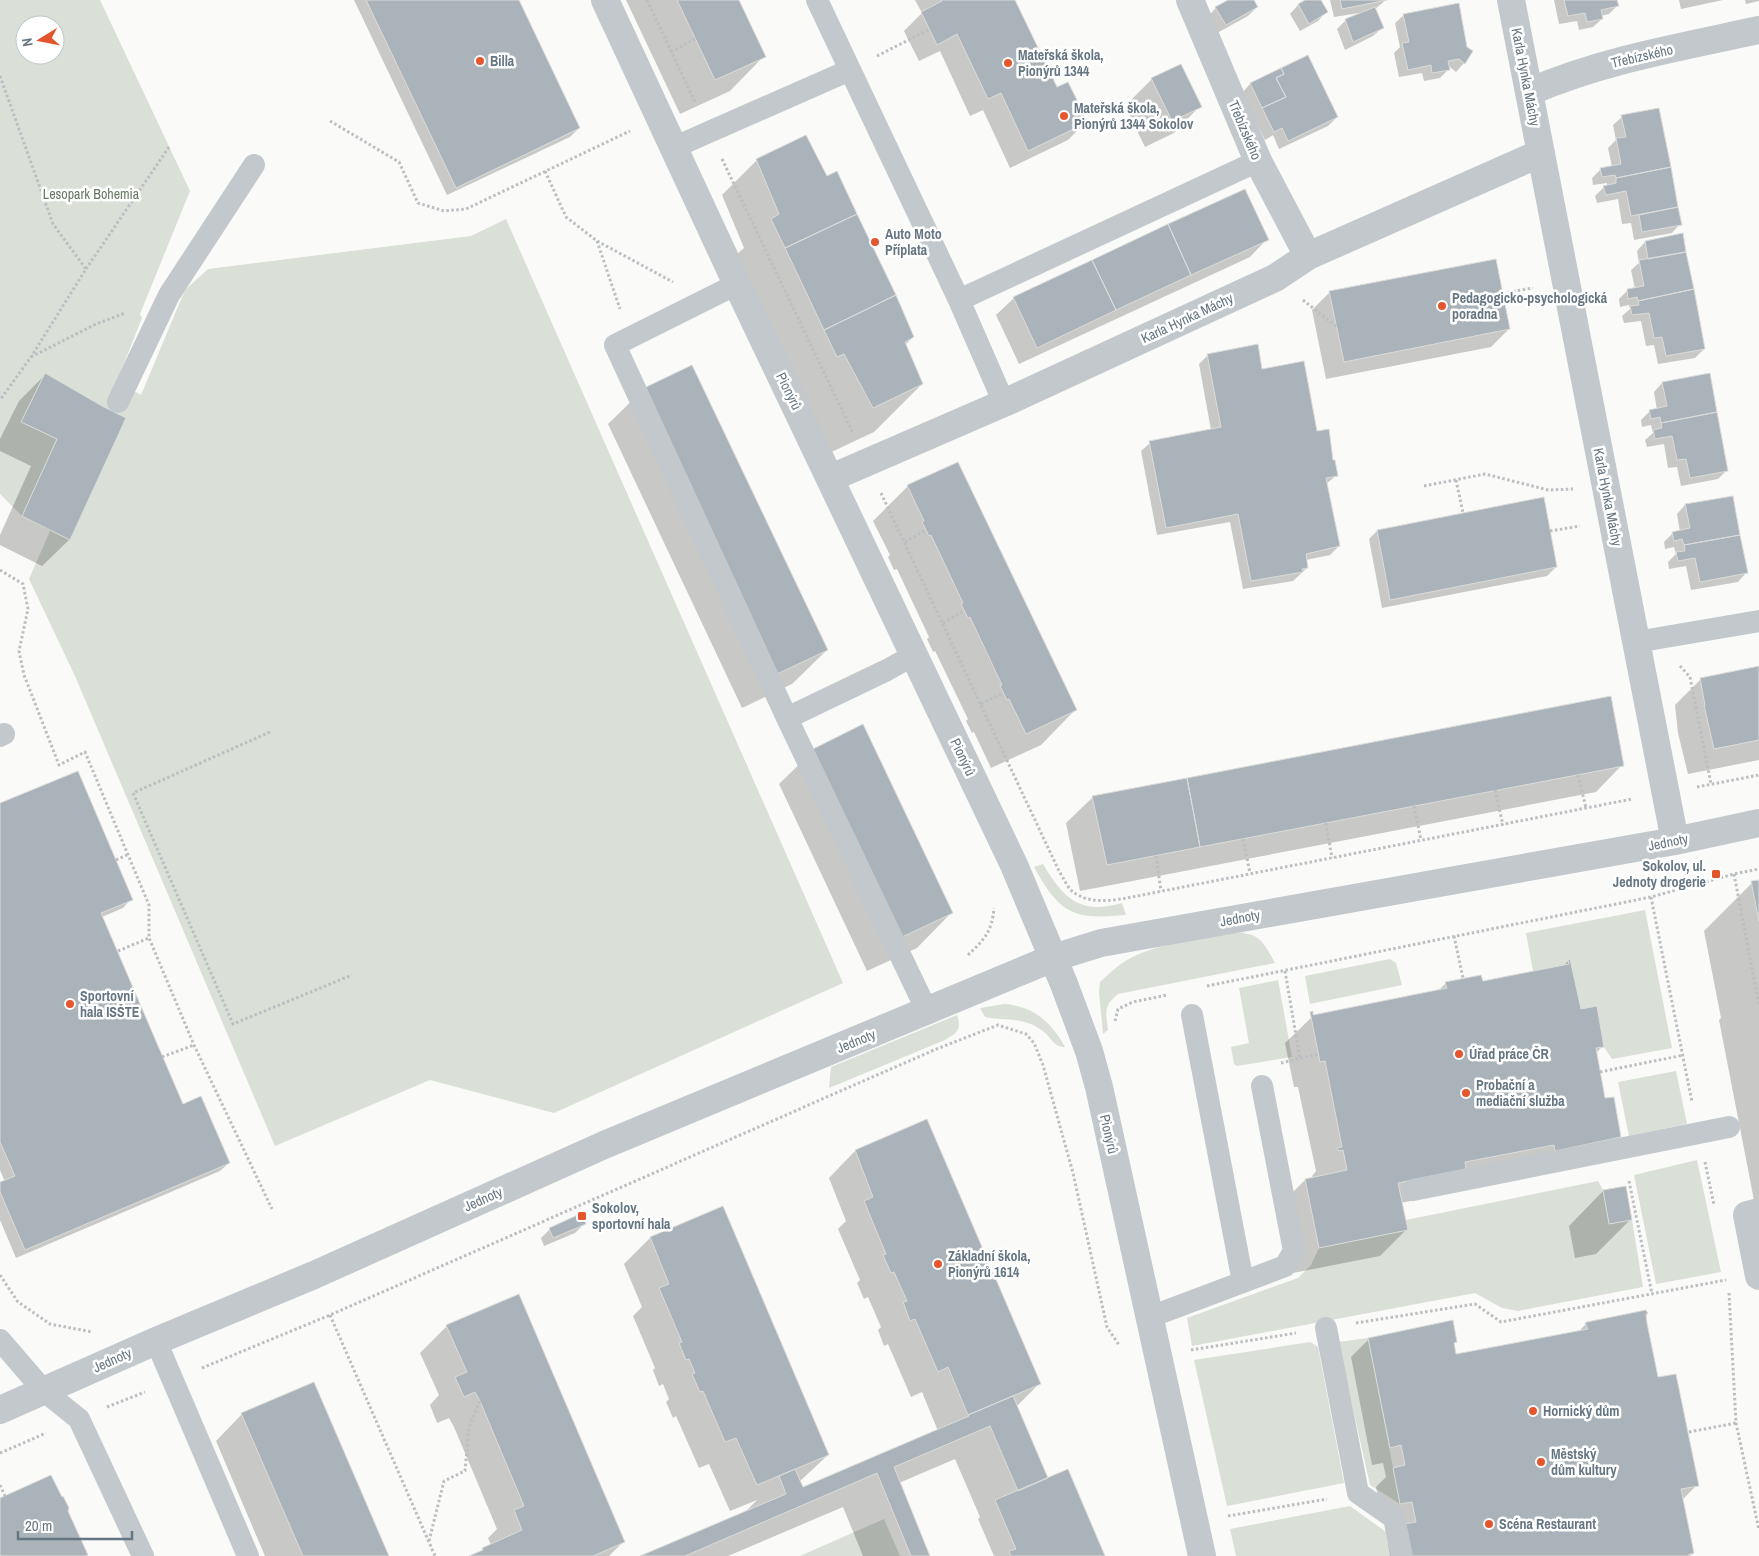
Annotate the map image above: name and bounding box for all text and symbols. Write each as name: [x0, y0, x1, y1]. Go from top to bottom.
north arrow: [15, 15, 65, 65]
street label: Karla Hynka Máchy: [1508, 26, 1544, 128]
text: N: [18, 37, 37, 48]
street label: Třebízského: [1609, 40, 1675, 72]
place label: Mateřská škola, Pionýrů 1344: [1018, 46, 1104, 80]
place label: Billa: [490, 52, 515, 70]
marker: Billa: [474, 55, 486, 67]
marker: Mateřská škola, Pionýrů 1344: [1002, 57, 1014, 69]
street label: Třebízského: [1224, 98, 1266, 162]
place label: Mateřská škola, Pionýrů 1344 Sokolov: [1074, 99, 1194, 133]
marker: Mateřská škola, Pionýrů 1344 Sokolov: [1058, 110, 1070, 122]
park label: Lesopark Bohemia: [43, 185, 140, 203]
place label: Auto Moto Příplata: [885, 225, 942, 259]
marker: Auto Moto Příplata: [869, 236, 881, 248]
street label: Karla Hynka Máchy: [1138, 289, 1236, 347]
place label: Pedagogicko-psychologická poradna: [1452, 289, 1608, 323]
marker: Pedagogicko-psychologická poradna: [1436, 300, 1448, 312]
street label: Pionýrů: [772, 369, 806, 413]
street label: Karla Hynka Máchy: [1590, 446, 1626, 548]
street label: Pionýrů: [946, 735, 980, 779]
street label: Jednoty: [1647, 829, 1690, 855]
place label: Sokolov, ul. Jednoty drogerie: [1613, 857, 1706, 891]
marker: Sokolov, ul. Jednoty drogerie: [1710, 868, 1722, 880]
street label: Jednoty: [1219, 906, 1262, 930]
place label: Sportovní hala ISŠTE: [80, 987, 140, 1021]
marker: Sportovní hala ISŠTE: [64, 998, 76, 1010]
street label: Jednoty: [834, 1025, 878, 1057]
place label: Úřad práce ČR: [1469, 1045, 1549, 1063]
marker: Úřad práce ČR: [1453, 1048, 1465, 1060]
place label: Probační a mediační služba: [1476, 1076, 1565, 1110]
marker: Probační a mediační služba: [1460, 1087, 1472, 1099]
street label: Pionýrů: [1096, 1113, 1122, 1155]
street label: Jednoty: [461, 1182, 505, 1215]
place label: Sokolov, sportovní hala: [592, 1199, 671, 1233]
marker: Sokolov, sportovní hala: [576, 1210, 588, 1222]
place label: Základní škola, Pionýrů 1614: [948, 1247, 1030, 1281]
marker: Základní škola, Pionýrů 1614: [932, 1258, 944, 1270]
street label: Jednoty: [90, 1343, 134, 1376]
place label: Hornický dům: [1543, 1402, 1620, 1420]
marker: Hornický dům: [1527, 1405, 1539, 1417]
place label: Městský dům kultury: [1551, 1445, 1617, 1479]
marker: Městský dům kultury: [1535, 1456, 1547, 1468]
scale bar: [18, 1508, 131, 1540]
text: 20 m: [25, 1515, 52, 1536]
place label: Scéna Restaurant: [1499, 1515, 1596, 1533]
marker: Scéna Restaurant: [1483, 1518, 1495, 1530]

